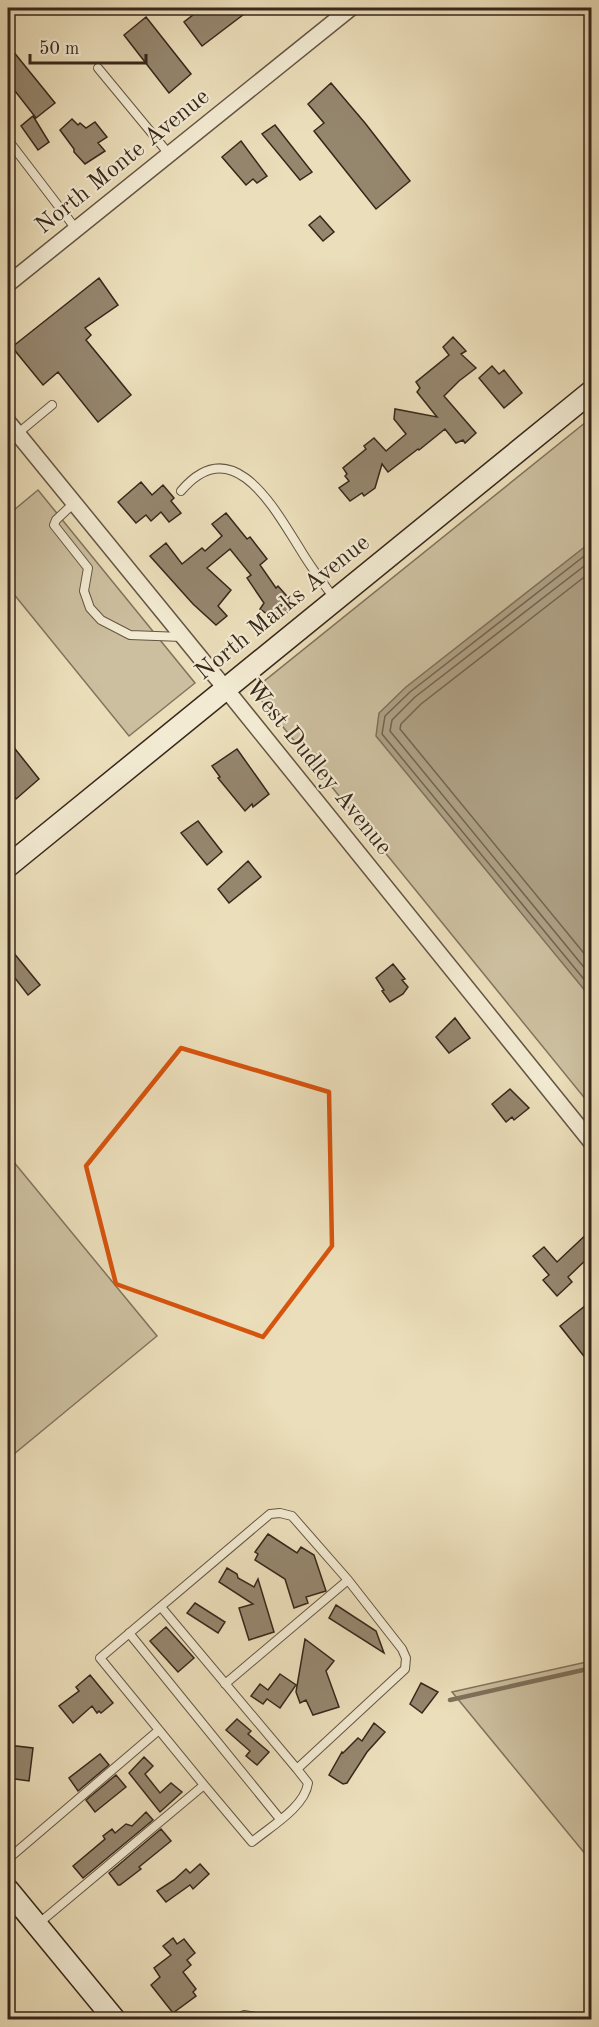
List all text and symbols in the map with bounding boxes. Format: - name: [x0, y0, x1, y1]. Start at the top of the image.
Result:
- scale bar: [30, 27, 146, 65]
- text: 50 m: [39, 40, 79, 58]
- street label: North Monte Avenue: [32, 85, 214, 239]
- street label: North Marks Avenue: [191, 531, 375, 685]
- street label: West Dudley Avenue: [240, 676, 396, 860]

